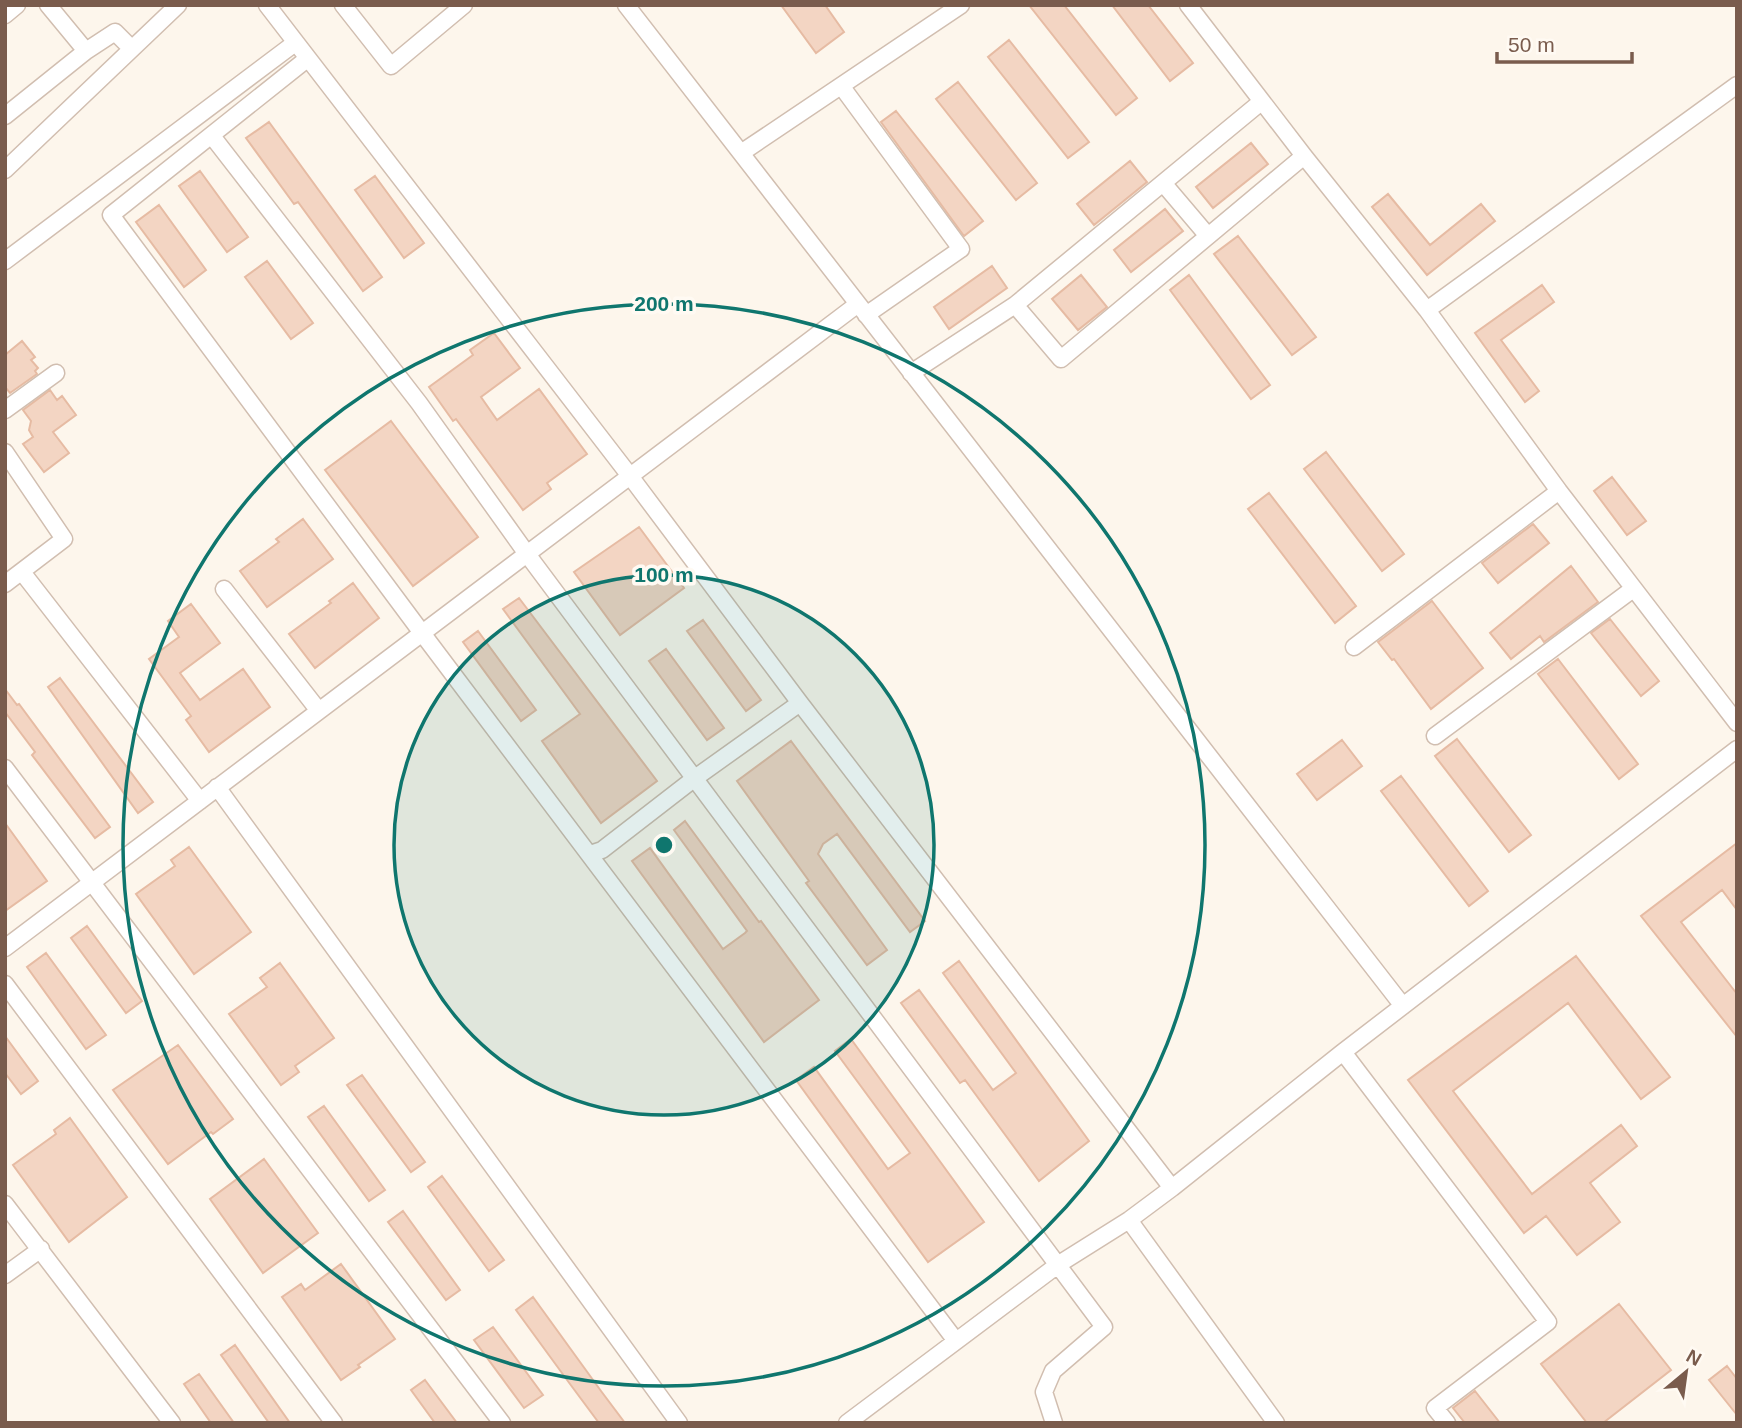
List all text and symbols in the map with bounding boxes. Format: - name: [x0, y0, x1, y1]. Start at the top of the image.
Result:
- scale bar: [1497, 21, 1632, 65]
- text: 50 m: [1508, 33, 1555, 56]
- text: 200 m: [634, 292, 694, 315]
- text: 100 m: [634, 563, 694, 586]
- centre of rings: [652, 833, 676, 857]
- north arrow: [1651, 1337, 1721, 1407]
- text: N: [1683, 1345, 1705, 1370]

